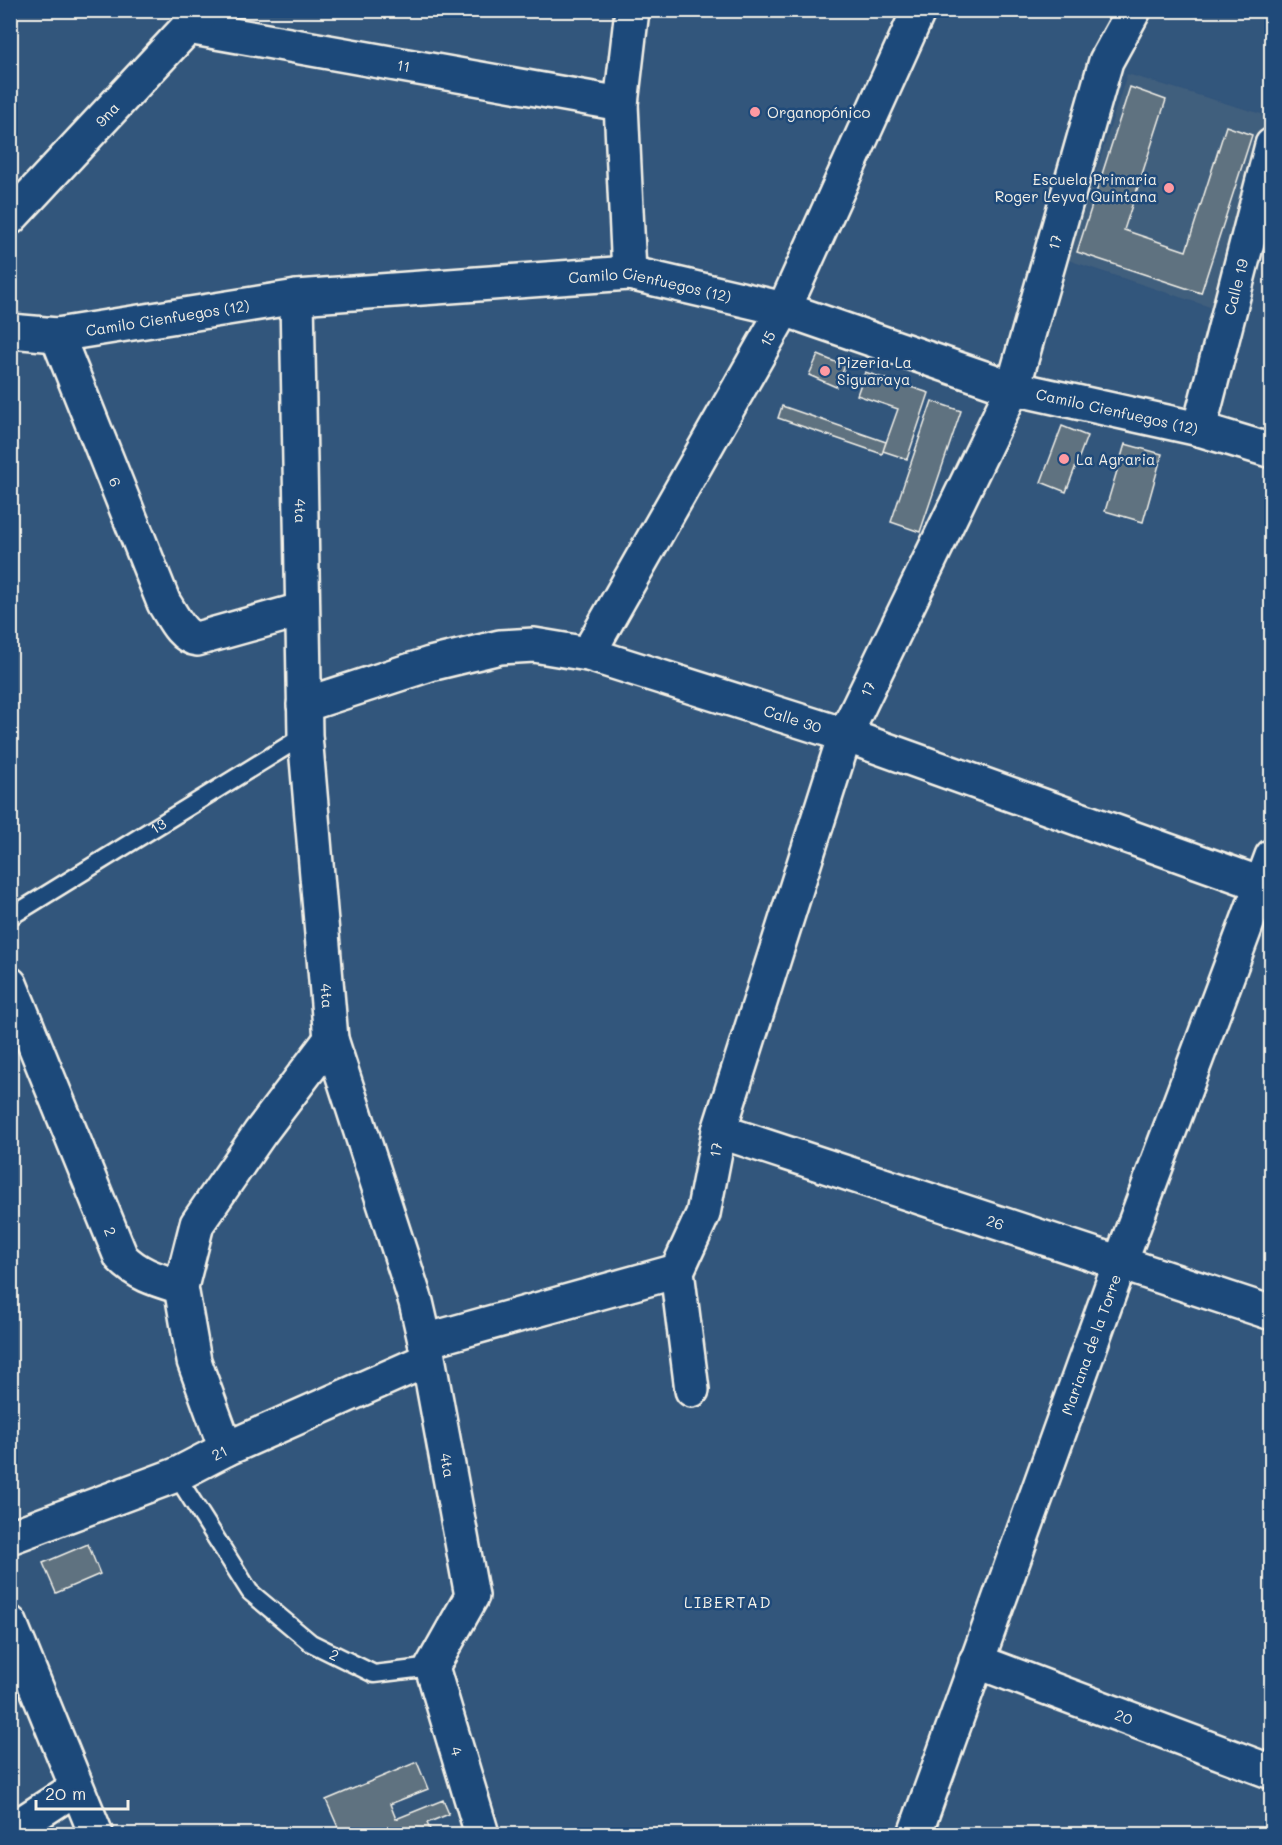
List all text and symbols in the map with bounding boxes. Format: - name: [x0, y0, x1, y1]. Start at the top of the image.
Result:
- street label: 11: [395, 54, 412, 76]
- street label: 9na: [90, 98, 123, 131]
- place label: Organopónico: [767, 102, 871, 122]
- marker: Organopónico: [748, 105, 762, 119]
- place label: Escuela Primaria Roger Leyva Quintana: [995, 169, 1157, 206]
- marker: Escuela Primaria Roger Leyva Quintana: [1162, 181, 1176, 195]
- street label: 17: [1043, 232, 1066, 252]
- street label: Calle 19: [1219, 256, 1252, 317]
- street label: Camilo Cienfuegos (12): [568, 263, 733, 306]
- street label: Camilo Cienfuegos (12): [84, 295, 251, 340]
- street label: 15: [755, 327, 780, 350]
- place label: Pizeria La Siguaraya: [837, 352, 912, 389]
- marker: Pizeria La Siguaraya: [818, 364, 832, 378]
- street label: Camilo Cienfuegos (12): [1034, 383, 1200, 439]
- place label: La Agraria: [1076, 449, 1155, 469]
- marker: La Agraria: [1057, 452, 1071, 466]
- street label: 6: [105, 474, 127, 490]
- street label: 4ta: [291, 498, 311, 524]
- street label: 17: [855, 678, 880, 700]
- street label: Calle 30: [761, 700, 824, 737]
- street label: 13: [146, 813, 170, 838]
- street label: 4ta: [316, 983, 338, 1009]
- street label: 17: [704, 1140, 727, 1159]
- street label: 26: [984, 1210, 1007, 1234]
- street label: 2: [100, 1224, 121, 1239]
- street label: Mariana de la Torre: [1056, 1271, 1125, 1418]
- street label: 21: [208, 1440, 231, 1465]
- street label: 4ta: [436, 1451, 460, 1479]
- district label: LIBERTAD: [684, 1591, 772, 1612]
- street label: 2: [326, 1644, 343, 1665]
- street label: 20: [1112, 1704, 1136, 1729]
- street label: 4: [446, 1744, 468, 1758]
- scale bar: [36, 1773, 128, 1811]
- text: 20 m: [45, 1781, 86, 1805]

